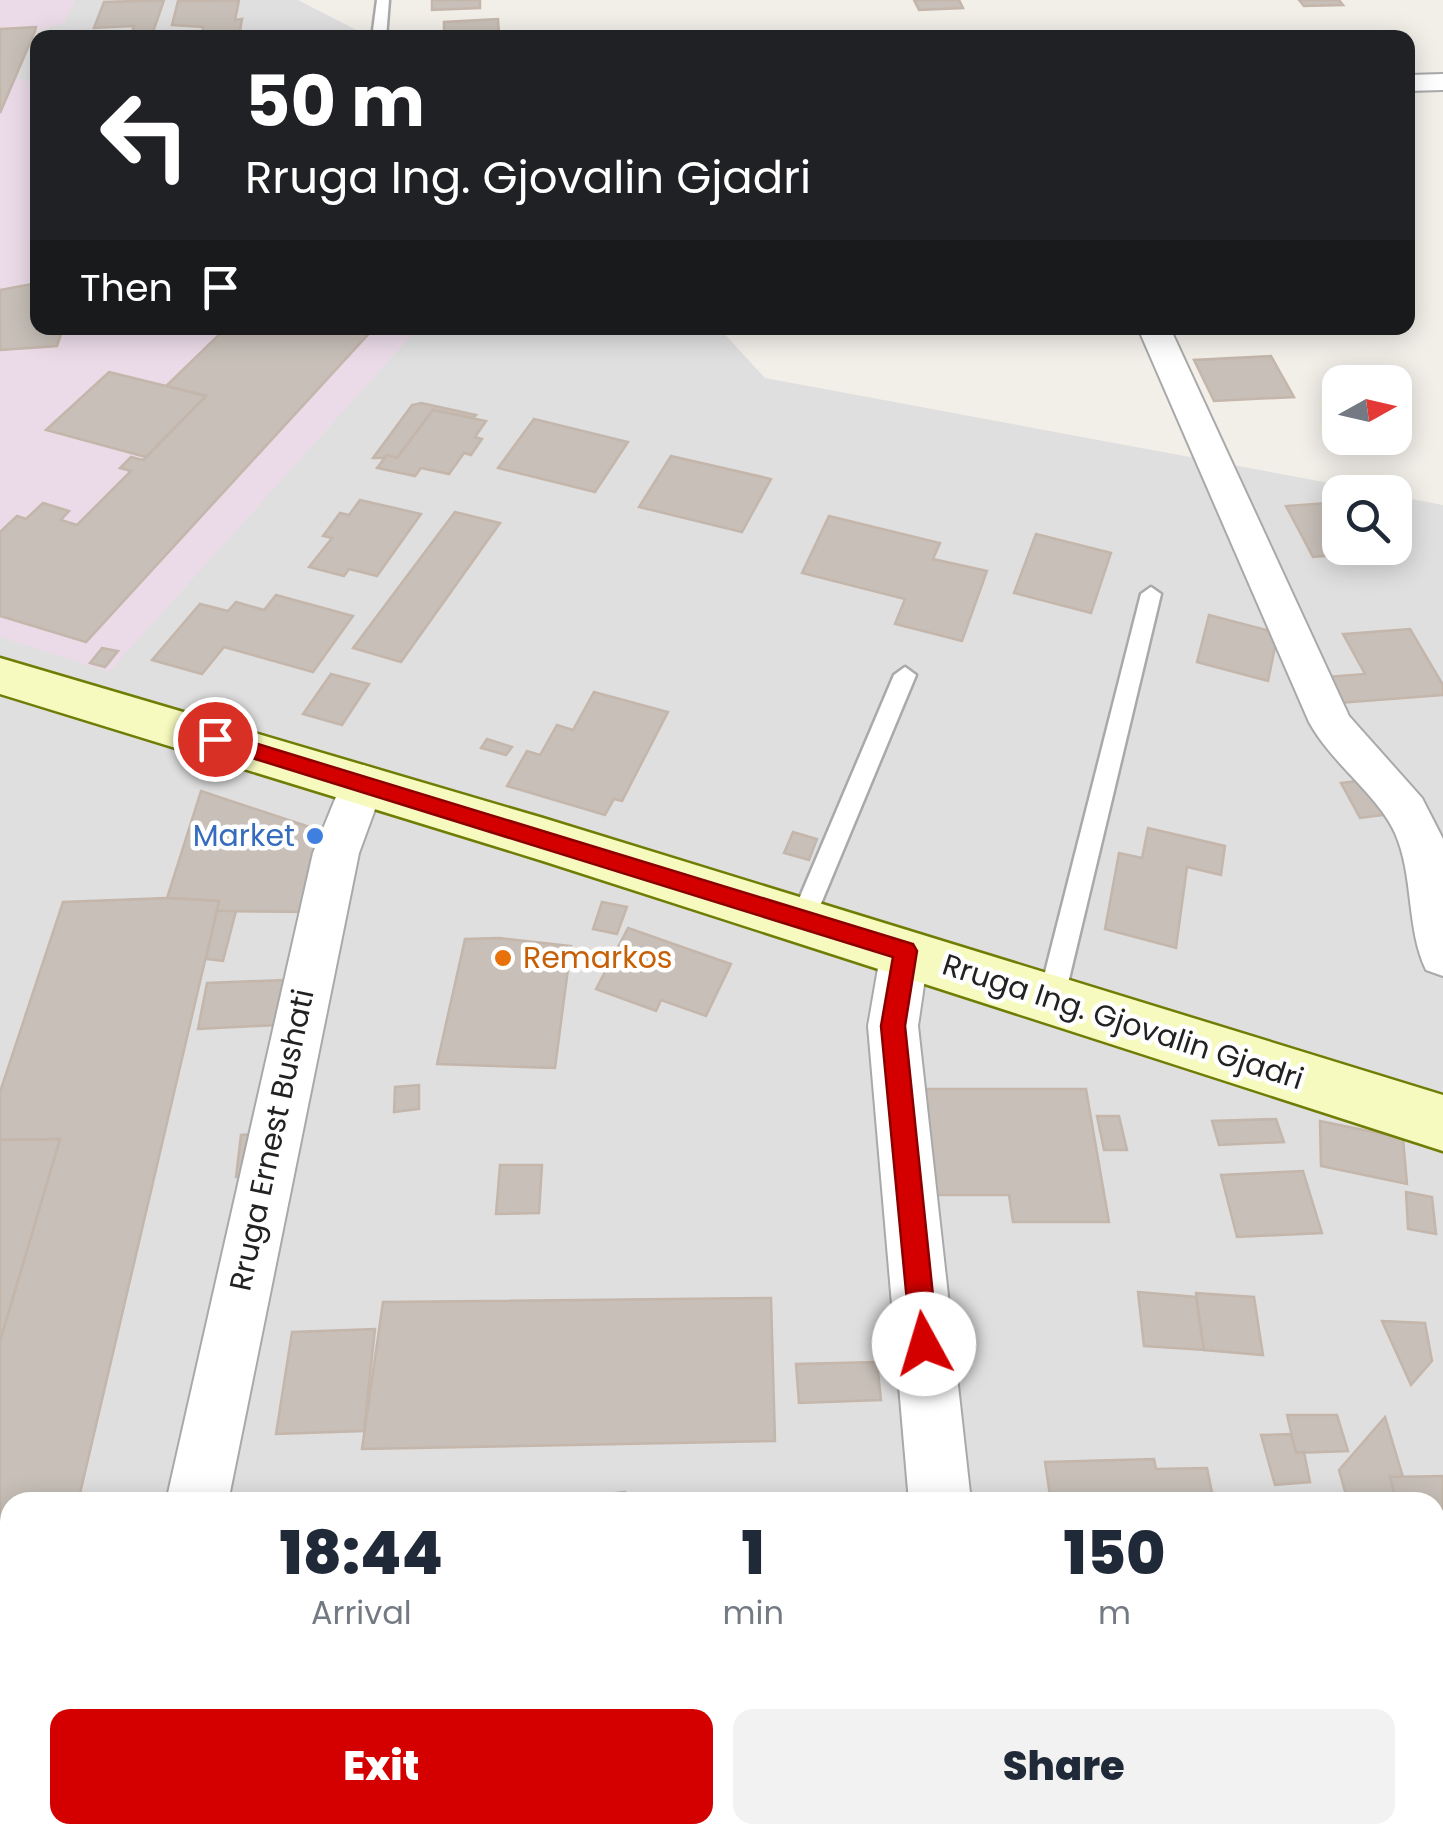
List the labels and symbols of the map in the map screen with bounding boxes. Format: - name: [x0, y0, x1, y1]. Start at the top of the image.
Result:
- north arrow: [1322, 365, 1412, 455]
- pin: [173, 697, 258, 782]
- place label: Market: [193, 814, 295, 857]
- marker: Market: [304, 825, 326, 847]
- place label: Remarkos: [523, 936, 673, 979]
- street label: Rruga Ing. Gjovalin Gjadri: [937, 943, 1309, 1100]
- marker: Remarkos: [492, 947, 514, 969]
- street label: Rruga Ernest Bushati: [219, 985, 324, 1295]
- position arrow: [872, 1292, 976, 1396]

